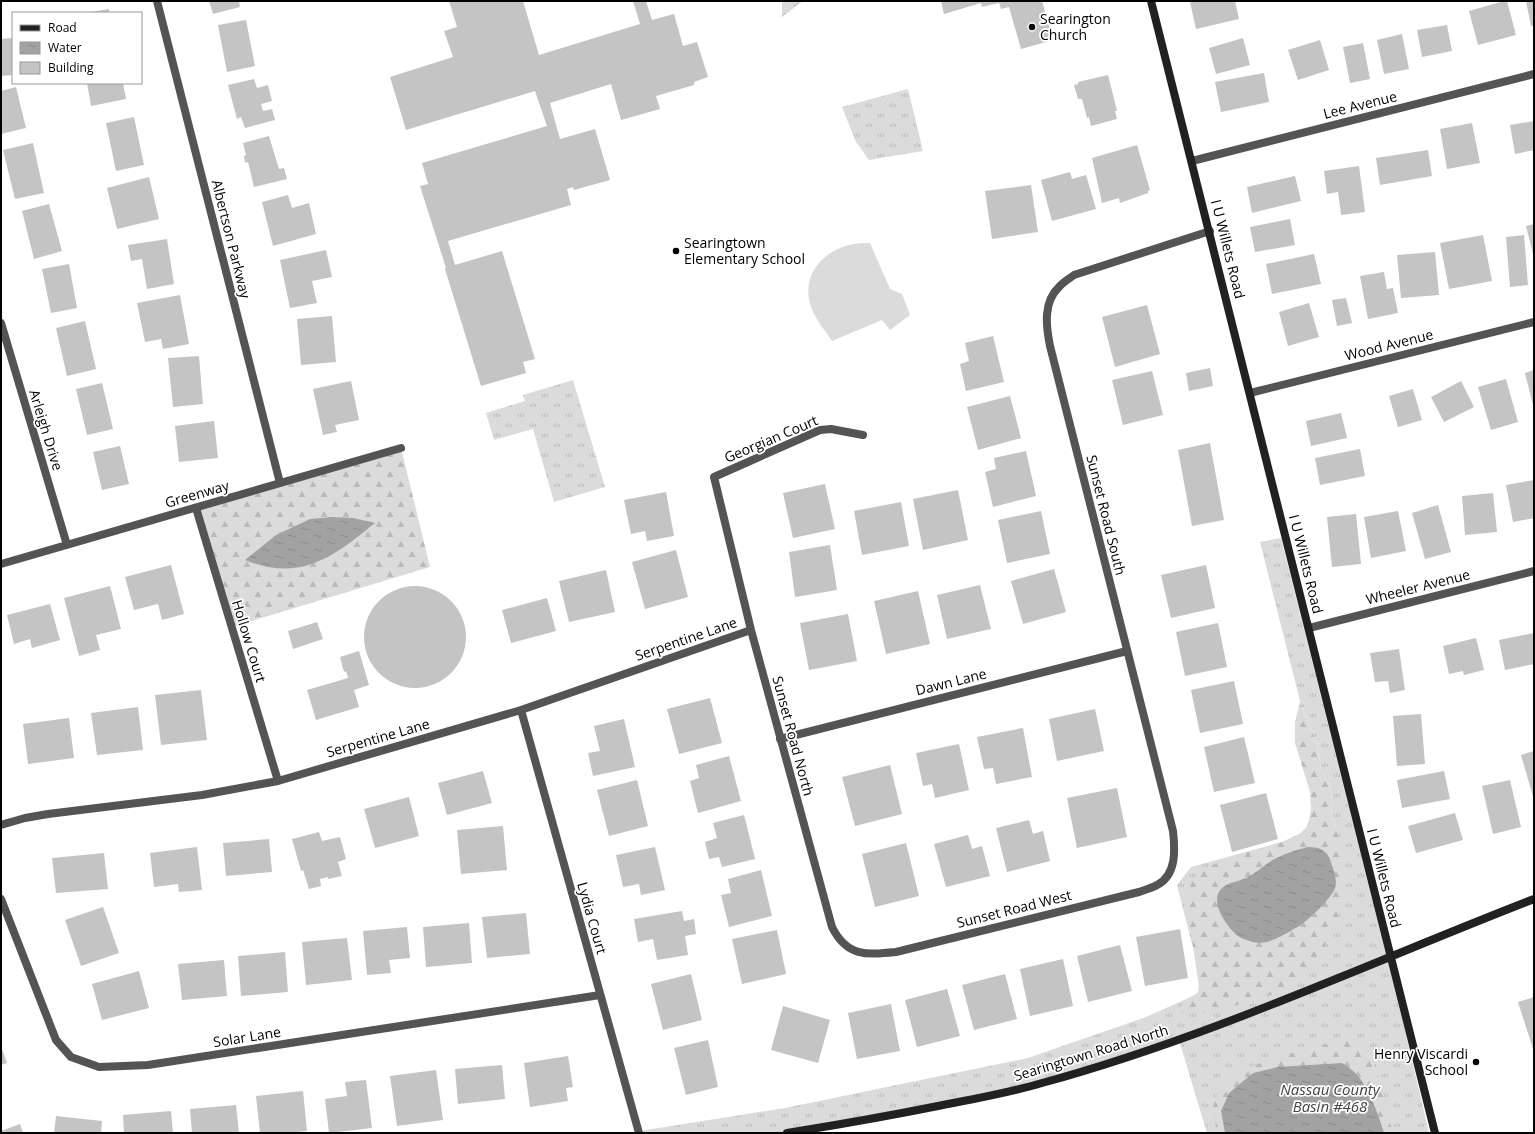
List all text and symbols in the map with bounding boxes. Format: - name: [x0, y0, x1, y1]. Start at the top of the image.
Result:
- place label: Searington Church: [1040, 9, 1111, 44]
- legend: [12, 12, 142, 84]
- text: Road: [48, 19, 77, 36]
- marker: Searington Church: [1027, 22, 1037, 32]
- text: Water: [48, 39, 82, 56]
- text: Building: [48, 59, 94, 76]
- street label: Lee Avenue: [1321, 86, 1399, 123]
- street label: Albertson Parkway: [208, 178, 256, 301]
- street label: I U Willets Road: [1207, 197, 1250, 300]
- place label: Searingtown Elementary School: [684, 233, 805, 268]
- marker: Searingtown Elementary School: [671, 246, 681, 256]
- street label: Wood Avenue: [1343, 324, 1435, 365]
- street label: Arleigh Drive: [25, 387, 68, 473]
- street label: Georgian Court: [721, 410, 820, 467]
- street label: Sunset Road South: [1082, 453, 1131, 577]
- street label: Greenway: [163, 475, 232, 512]
- street label: I U Willets Road: [1285, 512, 1328, 615]
- street label: Wheeler Avenue: [1364, 564, 1472, 609]
- street label: Hollow Court: [228, 597, 271, 684]
- street label: Serpentine Lane: [632, 612, 739, 665]
- street label: Dawn Lane: [913, 663, 989, 700]
- street label: Sunset Road North: [768, 674, 819, 798]
- street label: Serpentine Lane: [324, 714, 432, 761]
- street label: I U Willets Road: [1363, 826, 1406, 929]
- street label: Lydia Court: [573, 879, 612, 956]
- street label: Sunset Road West: [955, 885, 1073, 932]
- street label: Searingtown Road North: [1011, 1020, 1170, 1085]
- street label: Solar Lane: [212, 1022, 282, 1051]
- place label: Henry Viscardi School: [1374, 1044, 1468, 1079]
- marker: Henry Viscardi School: [1471, 1057, 1481, 1067]
- water label: Nassau County Basin #468: [1280, 1079, 1381, 1116]

